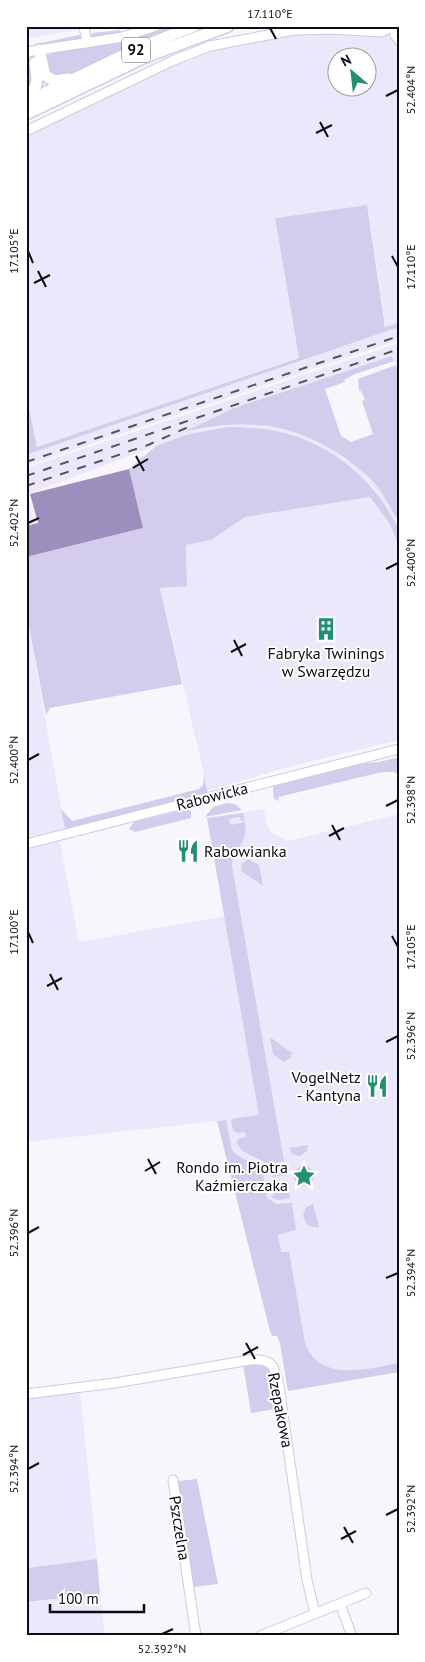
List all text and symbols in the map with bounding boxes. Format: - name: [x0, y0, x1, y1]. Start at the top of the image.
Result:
- text: 17.110°E: [247, 6, 293, 21]
- road number: 92: [122, 38, 150, 62]
- north arrow: [328, 48, 378, 98]
- text: N: [338, 50, 354, 71]
- text: 52.404°N: [403, 66, 418, 114]
- text: 17.105°E: [6, 228, 21, 274]
- text: 17.110°E: [403, 244, 418, 290]
- text: 52.402°N: [6, 499, 21, 547]
- text: 52.400°N: [403, 539, 418, 587]
- building icon: Fabryka Twinings w Swarzędzu: [313, 616, 339, 642]
- place label: Fabryka Twinings w Swarzędzu: [267, 643, 385, 681]
- text: 52.400°N: [6, 736, 21, 784]
- text: 52.398°N: [403, 776, 418, 824]
- street label: Rabowicka: [174, 777, 250, 815]
- restaurant icon: Rabowianka: [175, 838, 201, 864]
- place label: Rabowianka: [204, 841, 287, 861]
- text: 17.100°E: [6, 909, 21, 955]
- text: 17.105°E: [403, 924, 418, 970]
- text: 52.396°N: [403, 1012, 418, 1060]
- place label: VogelNetz - Kantyna: [290, 1067, 361, 1105]
- restaurant icon: VogelNetz - Kantyna: [364, 1073, 390, 1099]
- place label: Rondo im. Piotra Kaźmierczaka: [176, 1157, 288, 1195]
- place icon: Rondo im. Piotra Kaźmierczaka: [291, 1163, 317, 1189]
- text: 52.396°N: [6, 1209, 21, 1257]
- text: 52.394°N: [403, 1249, 418, 1297]
- street label: Rzepakowa: [264, 1371, 298, 1449]
- text: 52.394°N: [6, 1445, 21, 1493]
- text: 52.392°N: [403, 1485, 418, 1533]
- street label: Pszczelna: [165, 1494, 195, 1562]
- scale bar: [50, 1582, 144, 1614]
- text: 100 m: [58, 1589, 99, 1608]
- text: 52.392°N: [138, 1641, 186, 1656]

